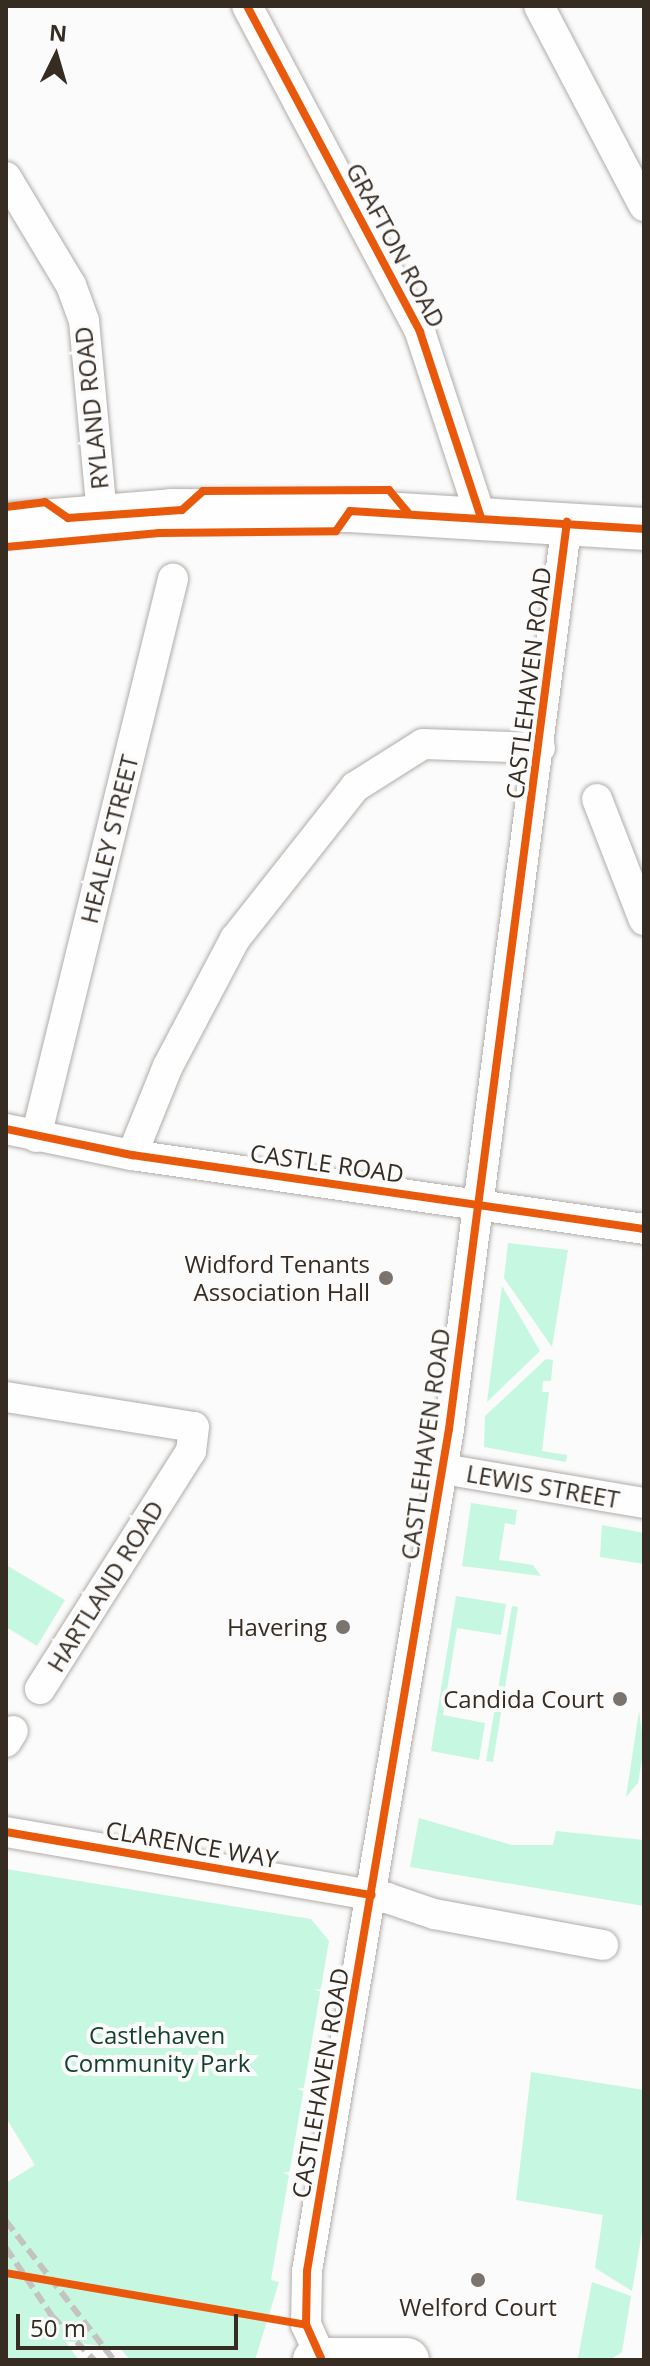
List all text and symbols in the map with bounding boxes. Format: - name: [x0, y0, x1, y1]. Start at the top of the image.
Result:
- north arrow: [16, 16, 96, 96]
- text: N: [48, 16, 68, 48]
- street label: GRAFTON ROAD: [341, 158, 451, 332]
- street label: RYLAND ROAD: [68, 325, 114, 491]
- street label: CASTLEHAVEN ROAD: [499, 565, 557, 801]
- street label: HEALEY STREET: [74, 752, 144, 926]
- street label: CASTLE ROAD: [248, 1138, 406, 1188]
- place label: Widford Tenants Association Hall: [184, 1250, 370, 1306]
- marker: Widford Tenants Association Hall: [377, 1269, 395, 1287]
- street label: CASTLEHAVEN ROAD: [394, 1326, 456, 1562]
- street label: LEWIS STREET: [464, 1458, 622, 1514]
- street label: HARTLAND ROAD: [41, 1495, 169, 1677]
- place label: Havering: [227, 1613, 327, 1641]
- marker: Havering: [334, 1618, 352, 1636]
- place label: Candida Court: [443, 1685, 604, 1713]
- marker: Candida Court: [611, 1690, 629, 1708]
- street label: CLARENCE WAY: [104, 1815, 280, 1873]
- street label: CASTLEHAVEN ROAD: [286, 1966, 354, 2200]
- park label: Castlehaven Community Park: [64, 2021, 250, 2077]
- marker: Welford Court: [469, 2271, 487, 2289]
- place label: Welford Court: [399, 2293, 557, 2321]
- scale bar: [20, 2298, 242, 2348]
- text: 50 m: [30, 2311, 86, 2344]

